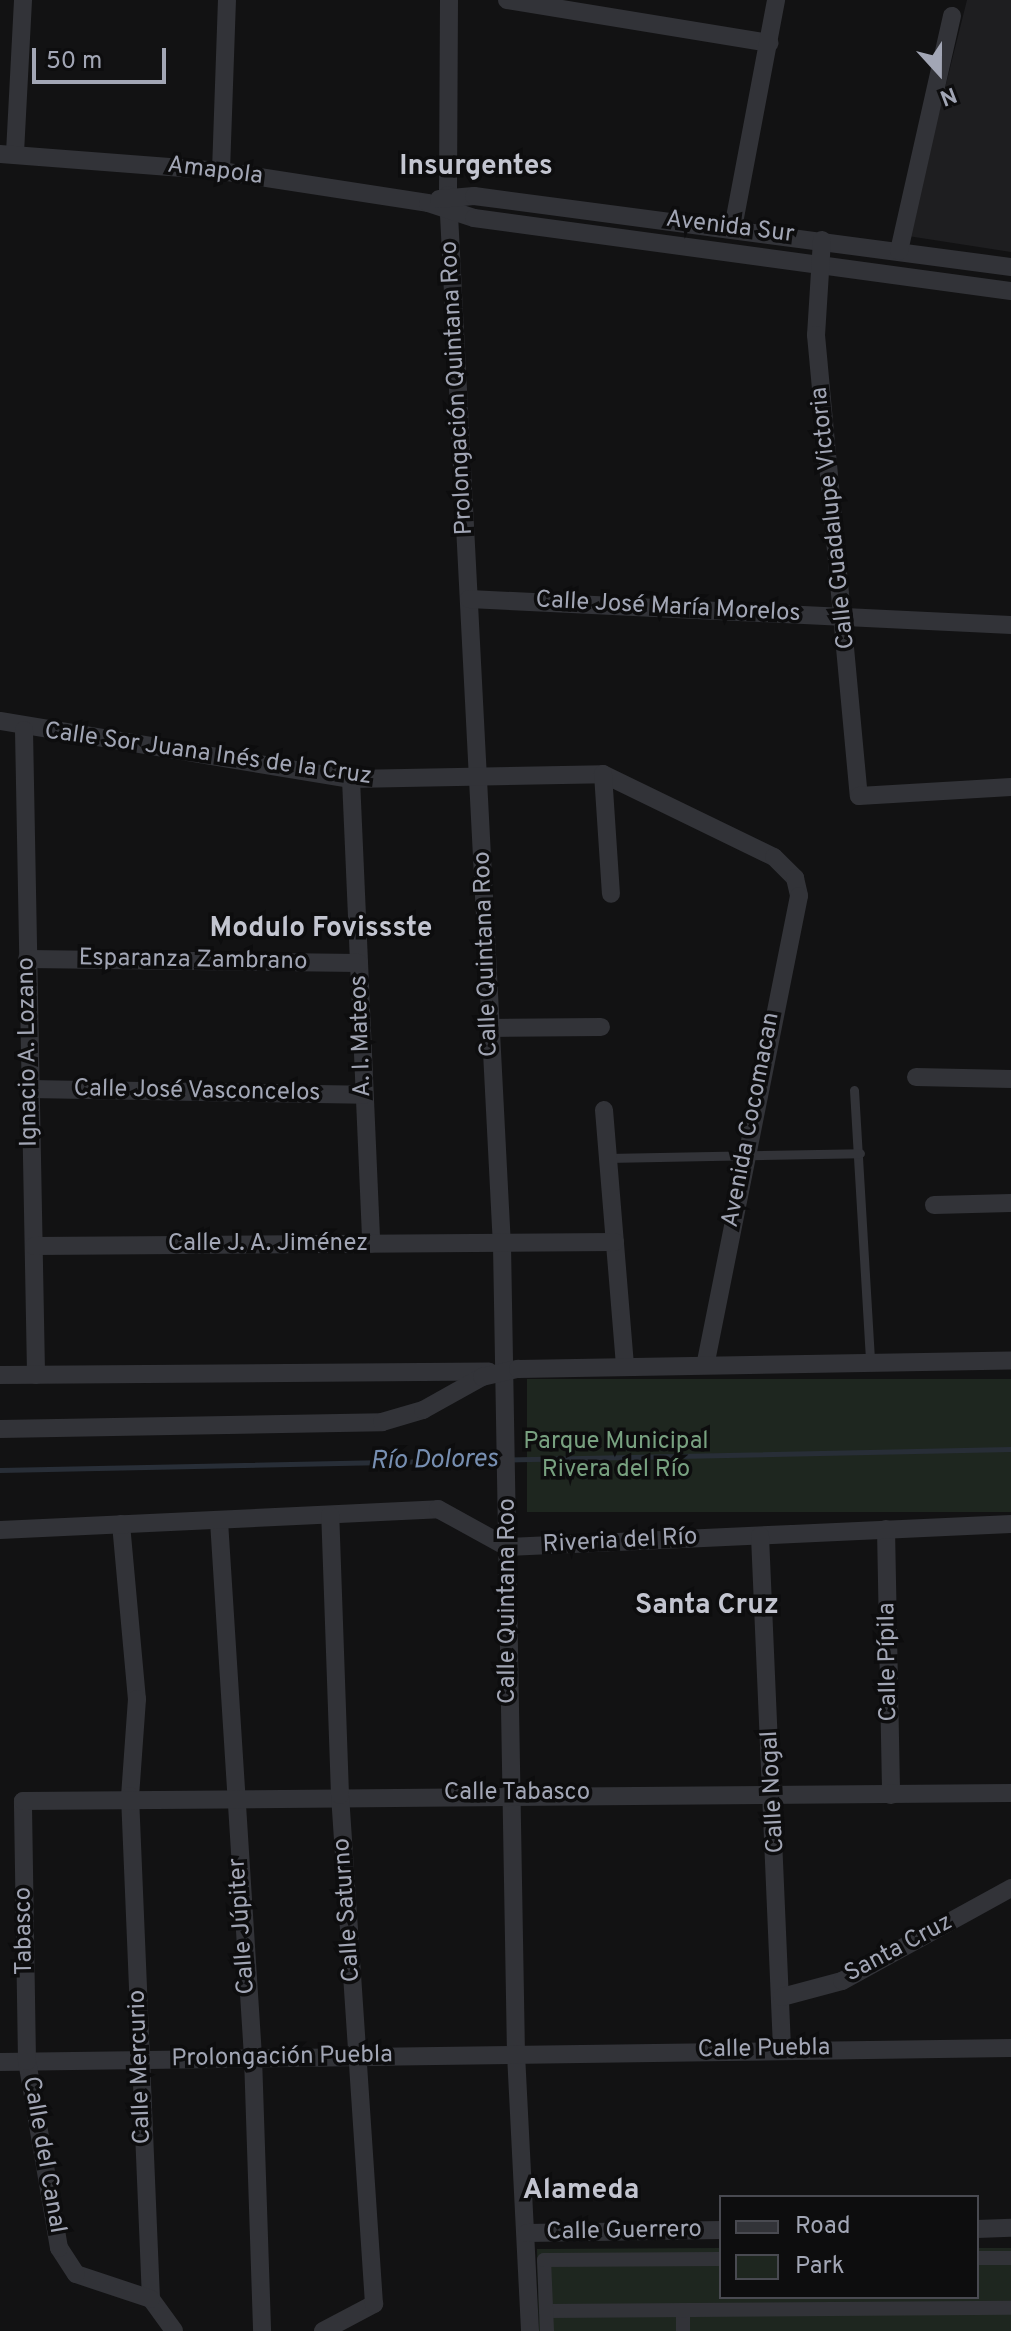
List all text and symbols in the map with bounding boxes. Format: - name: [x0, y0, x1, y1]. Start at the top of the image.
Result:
- scale bar: [36, 32, 170, 82]
- north arrow: [899, 32, 979, 112]
- text: 50 m: [46, 47, 102, 77]
- text: N: [936, 79, 960, 110]
- district label: Insurgentes: [399, 150, 553, 184]
- street label: Amapola: [166, 152, 264, 192]
- street label: Avenida Sur: [664, 206, 796, 250]
- street label: Prolongación Quintana Roo: [436, 240, 480, 536]
- street label: Calle Guadalupe Victoria: [806, 385, 862, 651]
- street label: Calle José María Morelos: [535, 587, 801, 629]
- street label: Calle Sor Juana Inés de la Cruz: [42, 718, 374, 792]
- street label: Calle Quintana Roo: [469, 851, 505, 1057]
- district label: Modulo Fovissste: [210, 912, 432, 946]
- street label: Esparanza Zambrano: [78, 945, 308, 977]
- street label: Ignacio A. Lozano: [13, 957, 45, 1147]
- street label: A. I. Mateos: [345, 974, 379, 1098]
- street label: Avenida Cocomacan: [717, 1010, 787, 1230]
- street label: Calle José Vasconcelos: [73, 1075, 321, 1109]
- street label: Calle J. A. Jiménez: [167, 1231, 369, 1259]
- park label: Parque Municipal Rivera del Río: [523, 1429, 709, 1485]
- water label: Río Dolores: [370, 1444, 498, 1478]
- street label: Calle Quintana Roo: [495, 1498, 523, 1704]
- street label: Riveria del Río: [542, 1524, 698, 1560]
- district label: Santa Cruz: [635, 1589, 779, 1623]
- street label: Calle Pípila: [874, 1602, 904, 1722]
- street label: Calle Nogal: [756, 1730, 792, 1854]
- street label: Calle Tabasco: [443, 1780, 591, 1808]
- street label: Calle Saturno: [329, 1837, 367, 1983]
- street label: Calle Júpiter: [224, 1857, 262, 1995]
- street label: Tabasco: [10, 1887, 40, 1975]
- street label: Santa Cruz: [840, 1909, 958, 1989]
- street label: Calle Mercurio: [124, 1989, 158, 2145]
- street label: Calle Puebla: [697, 2034, 831, 2066]
- street label: Prolongación Puebla: [171, 2042, 393, 2074]
- street label: Calle del Canal: [15, 2074, 71, 2236]
- district label: Alameda: [523, 2174, 639, 2208]
- legend: [719, 2195, 979, 2299]
- text: Road: [795, 2212, 851, 2242]
- street label: Calle Guerrero: [546, 2216, 702, 2248]
- text: Park: [795, 2252, 845, 2282]

